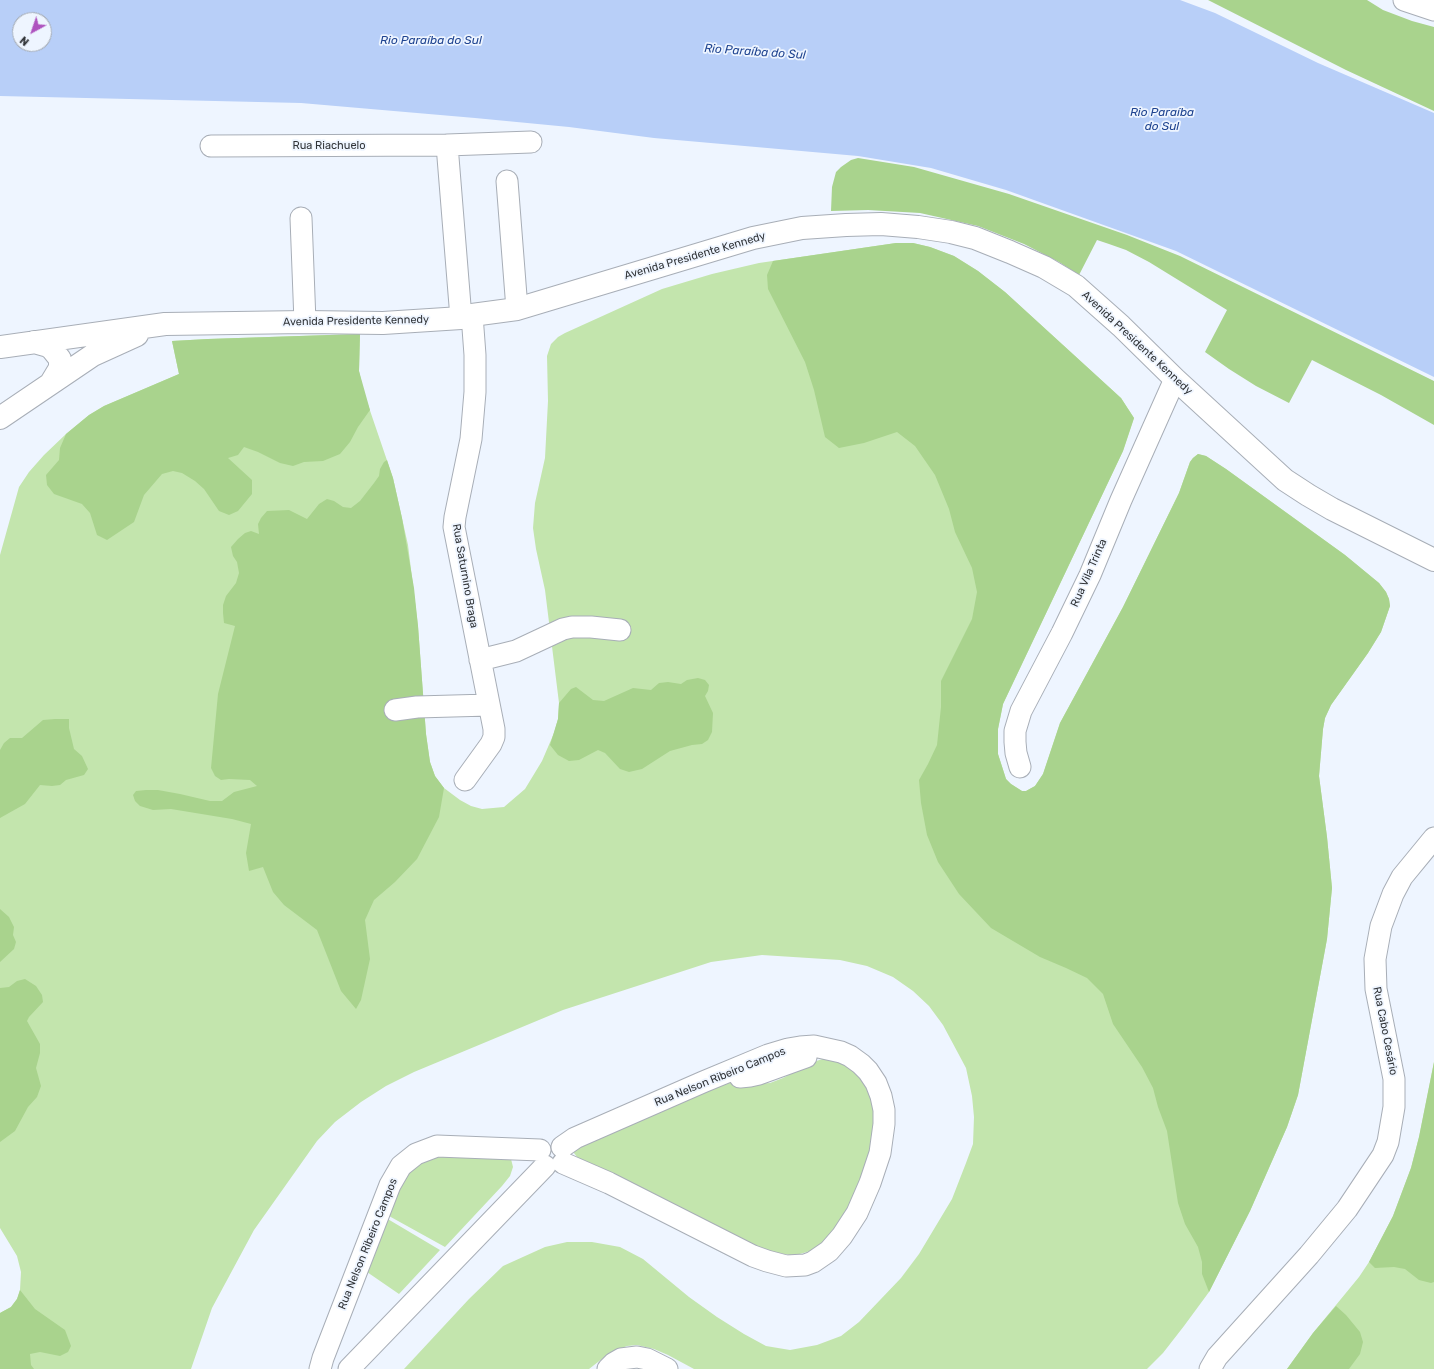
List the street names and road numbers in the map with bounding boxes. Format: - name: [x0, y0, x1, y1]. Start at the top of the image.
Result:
- street label: Rua Riachuelo: [292, 139, 366, 153]
- street label: Avenida Presidente Kennedy: [623, 229, 767, 283]
- street label: Avenida Presidente Kennedy: [1079, 288, 1195, 398]
- street label: Avenida Presidente Kennedy: [283, 313, 429, 329]
- street label: Rua Saturnino Braga: [449, 523, 481, 629]
- street label: Rua Vila Trinta: [1068, 537, 1110, 609]
- street label: Rua Cabo Cesário: [1370, 986, 1400, 1076]
- street label: Rua Nelson Ribeiro Campos: [652, 1045, 788, 1109]
- street label: Rua Nelson Ribeiro Campos: [336, 1176, 400, 1312]

